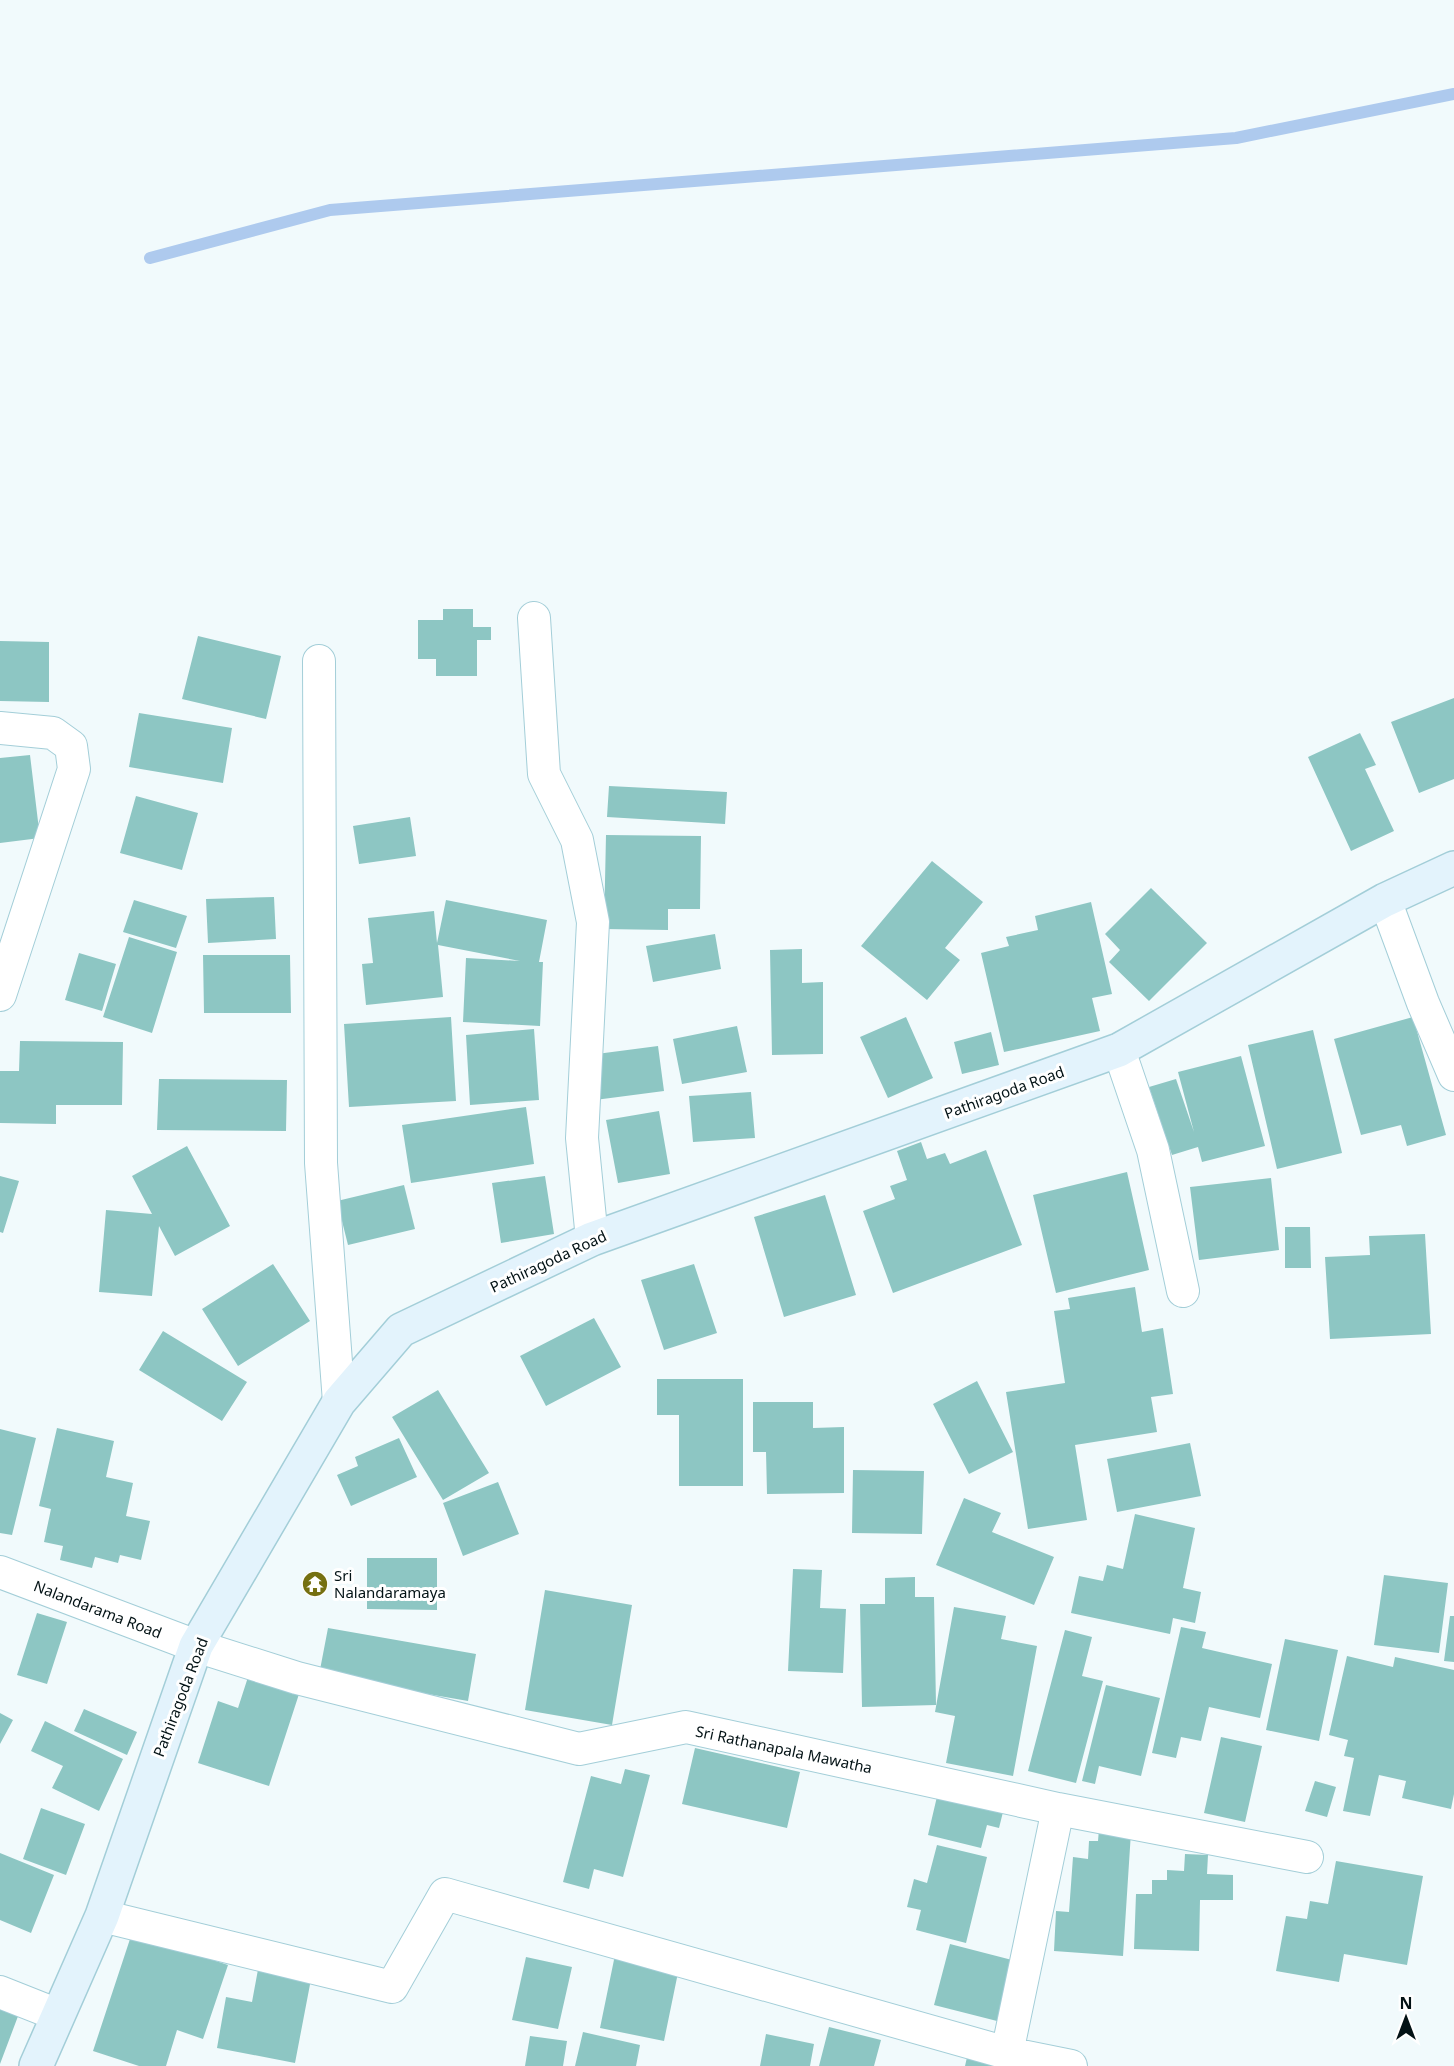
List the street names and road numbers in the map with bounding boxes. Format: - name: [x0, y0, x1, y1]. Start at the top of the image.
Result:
- street label: Pathiragoda Road: [941, 1061, 1067, 1123]
- street label: Pathiragoda Road: [487, 1225, 609, 1297]
- street label: Nalandarama Road: [31, 1575, 165, 1643]
- street label: Pathiragoda Road: [148, 1634, 212, 1760]
- street label: Sri Rathanapala Mawatha: [694, 1721, 874, 1777]

